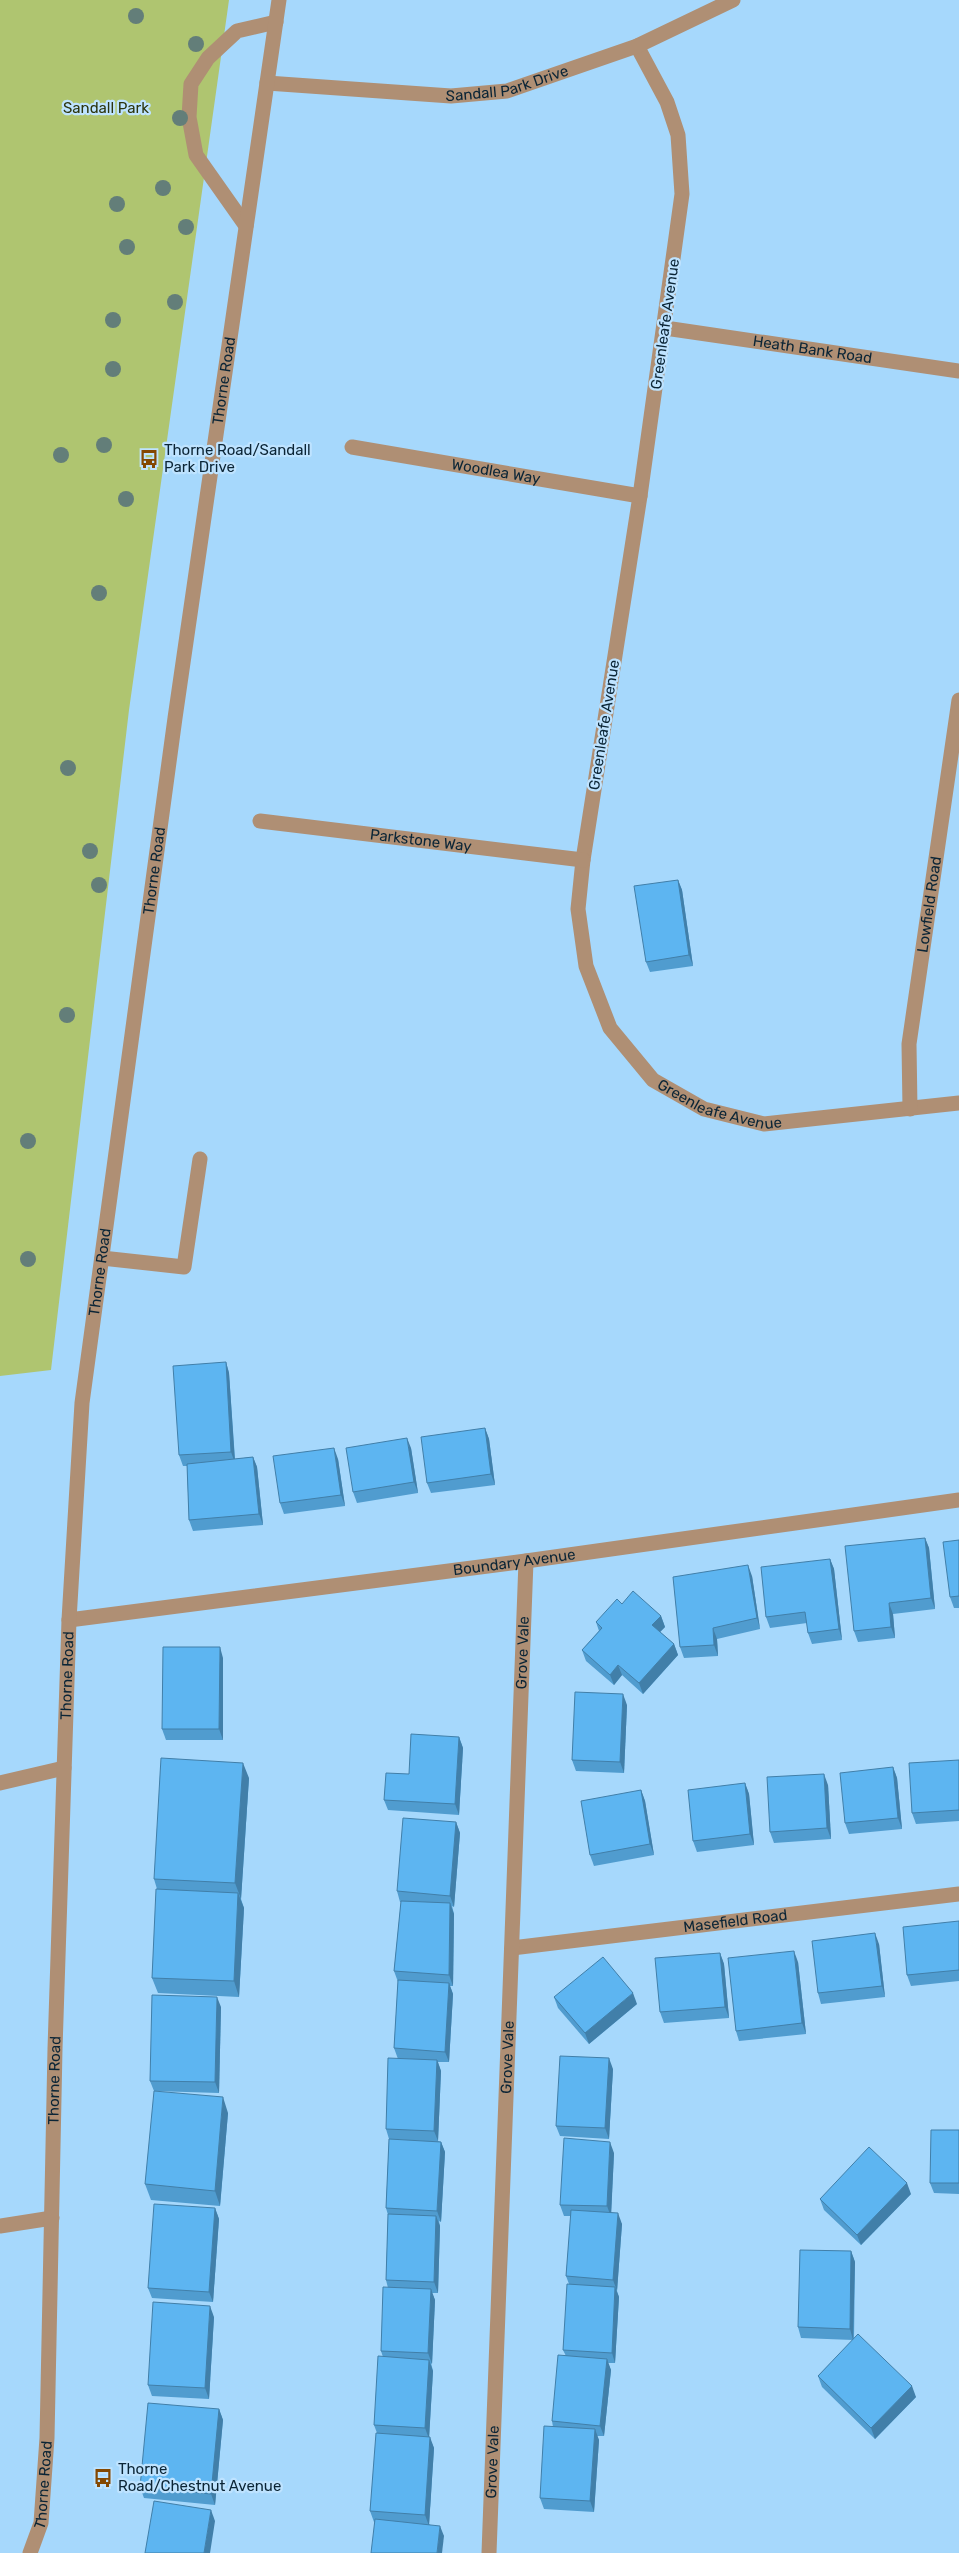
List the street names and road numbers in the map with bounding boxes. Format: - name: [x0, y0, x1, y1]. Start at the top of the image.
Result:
- street label: Sandall Park Drive: [445, 61, 571, 105]
- street label: Greenleafe Avenue: [647, 258, 683, 390]
- street label: Heath Bank Road: [752, 332, 873, 367]
- street label: Thorne Road: [209, 336, 239, 426]
- street label: Woodlea Way: [450, 455, 542, 488]
- street label: Greenleafe Avenue: [585, 659, 623, 791]
- street label: Parkstone Way: [369, 825, 473, 855]
- street label: Thorne Road: [139, 826, 169, 916]
- street label: Lowfield Road: [913, 855, 945, 954]
- street label: Greenleafe Avenue: [654, 1075, 783, 1133]
- street label: Thorne Road: [85, 1227, 115, 1317]
- street label: Boundary Avenue: [452, 1545, 577, 1579]
- street label: Grove Vale: [512, 1616, 533, 1690]
- street label: Thorne Road: [57, 1631, 78, 1720]
- street label: Masefield Road: [682, 1906, 788, 1936]
- street label: Grove Vale: [497, 2020, 518, 2094]
- street label: Thorne Road: [44, 2036, 64, 2125]
- street label: Grove Vale: [482, 2425, 503, 2499]
- street label: Thorne Road: [30, 2440, 56, 2532]

